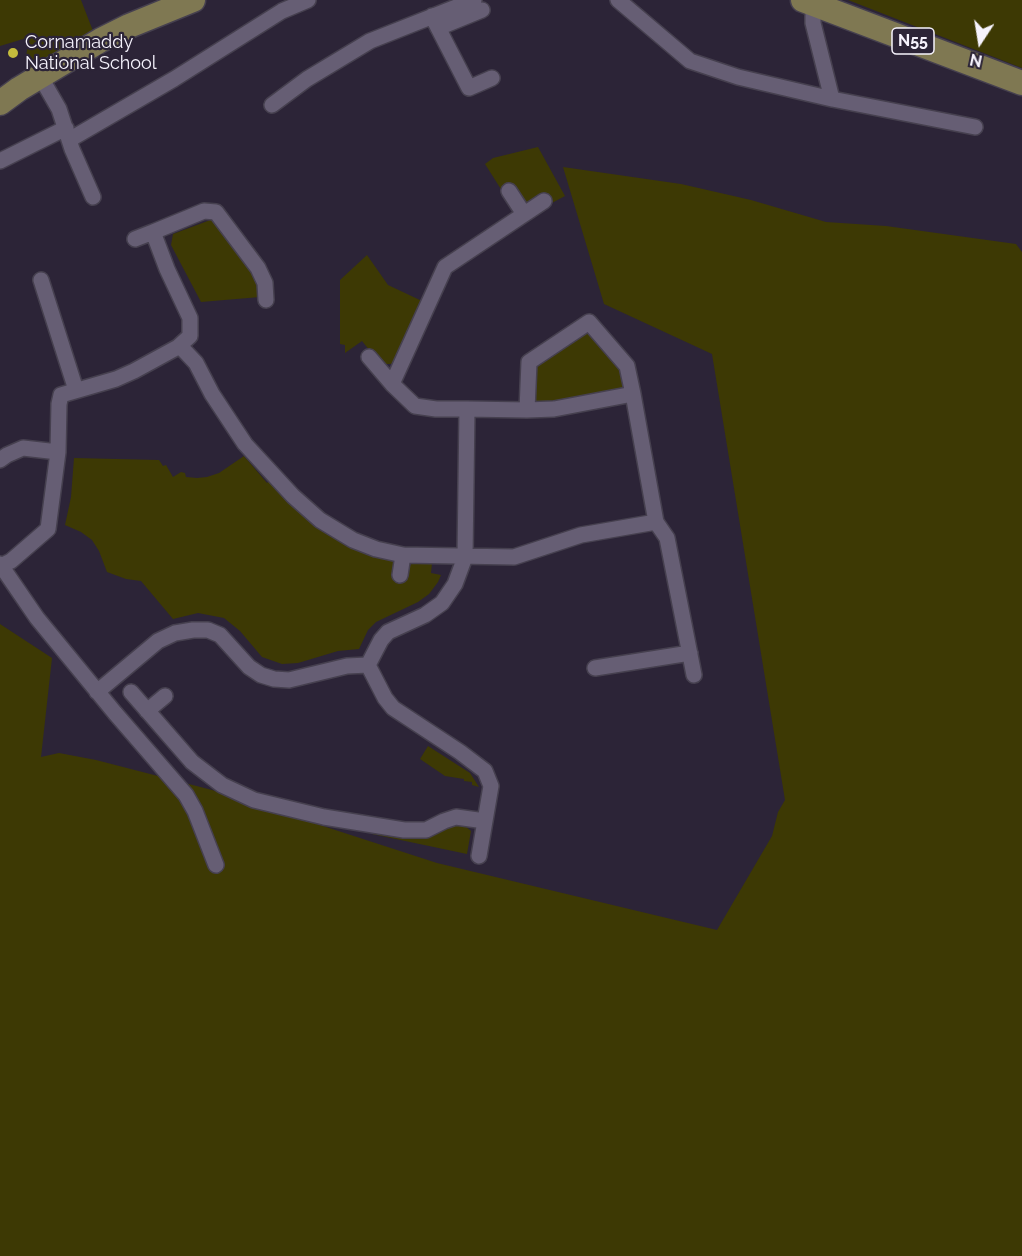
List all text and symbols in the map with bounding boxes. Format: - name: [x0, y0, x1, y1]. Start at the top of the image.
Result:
- north arrow: [950, 12, 1010, 72]
- road number: N55: [892, 28, 934, 54]
- place label: Cornamaddy National School: [25, 32, 157, 74]
- marker: Cornamaddy National School: [6, 46, 20, 60]
- text: N: [968, 50, 984, 71]

